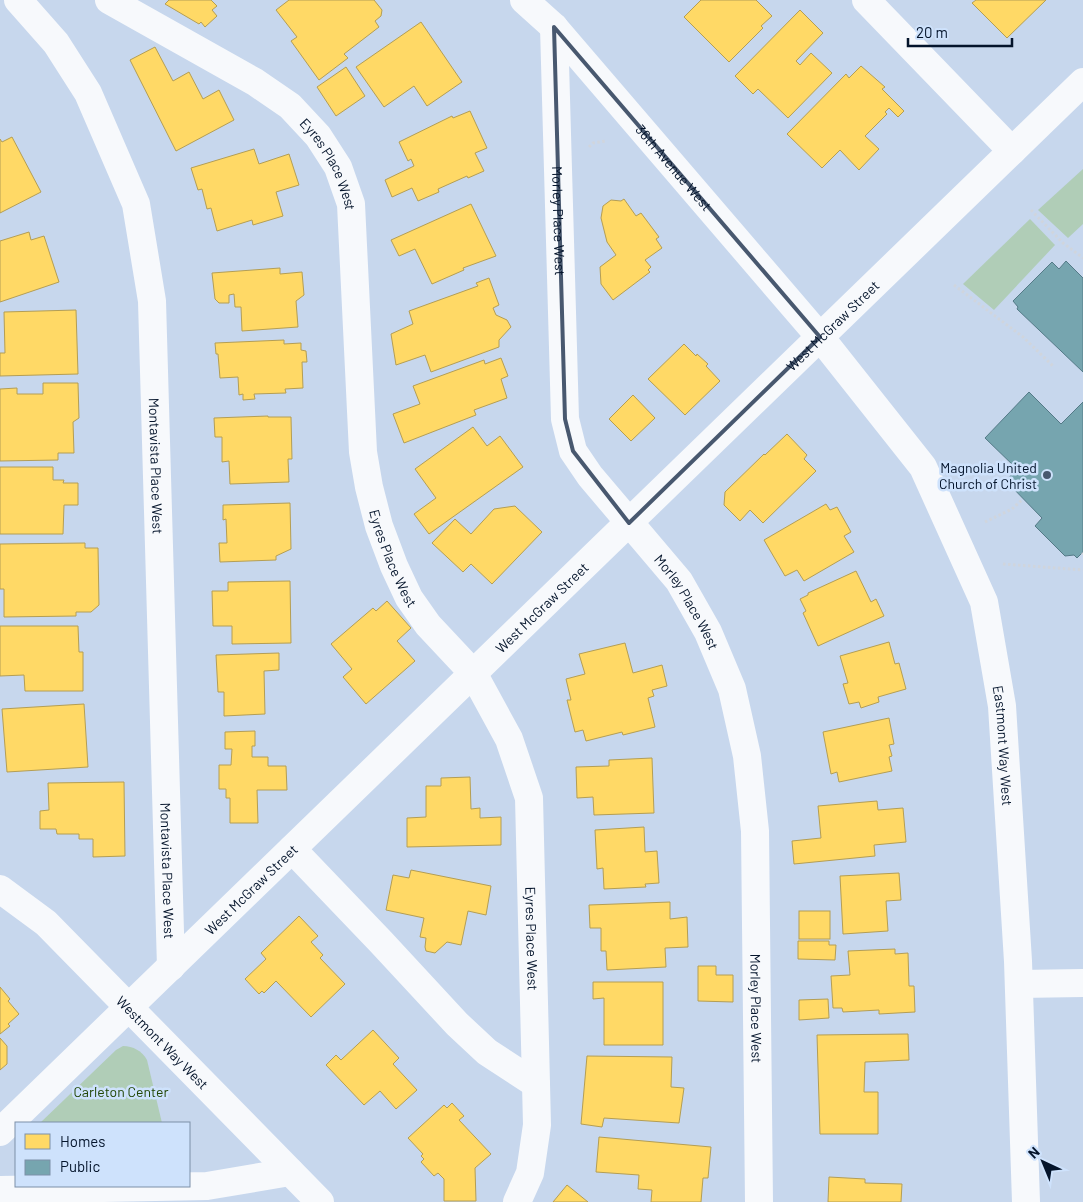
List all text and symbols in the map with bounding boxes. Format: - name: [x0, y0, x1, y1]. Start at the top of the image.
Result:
- scale bar: [908, 15, 1012, 47]
- text: 20 m: [916, 23, 948, 41]
- street label: Eyres Place West: [297, 114, 360, 210]
- street label: 36th Avenue West: [633, 121, 716, 214]
- street label: Morley Place West: [549, 166, 569, 276]
- street label: West McGraw Street: [782, 276, 882, 374]
- street label: Montavista Place West: [146, 397, 167, 534]
- place label: Magnolia United Church of Christ: [939, 459, 1037, 492]
- marker: Magnolia United Church of Christ: [1041, 469, 1053, 481]
- street label: Eyres Place West: [367, 507, 421, 610]
- street label: Morley Place West: [651, 550, 723, 652]
- street label: West McGraw Street: [491, 558, 591, 656]
- street label: Eastmont Way West: [990, 684, 1017, 806]
- street label: Montavista Place West: [158, 802, 179, 939]
- street label: West McGraw Street: [201, 840, 301, 938]
- street label: Eyres Place West: [523, 886, 542, 991]
- street label: Morley Place West: [748, 953, 766, 1063]
- street label: Westmont Way West: [113, 992, 212, 1092]
- park label: Carleton Center: [73, 1083, 169, 1100]
- legend: [15, 1122, 190, 1187]
- text: Homes: [60, 1132, 105, 1150]
- north arrow: [1018, 1137, 1068, 1187]
- text: N: [1024, 1143, 1043, 1162]
- text: Public: [60, 1157, 100, 1175]

